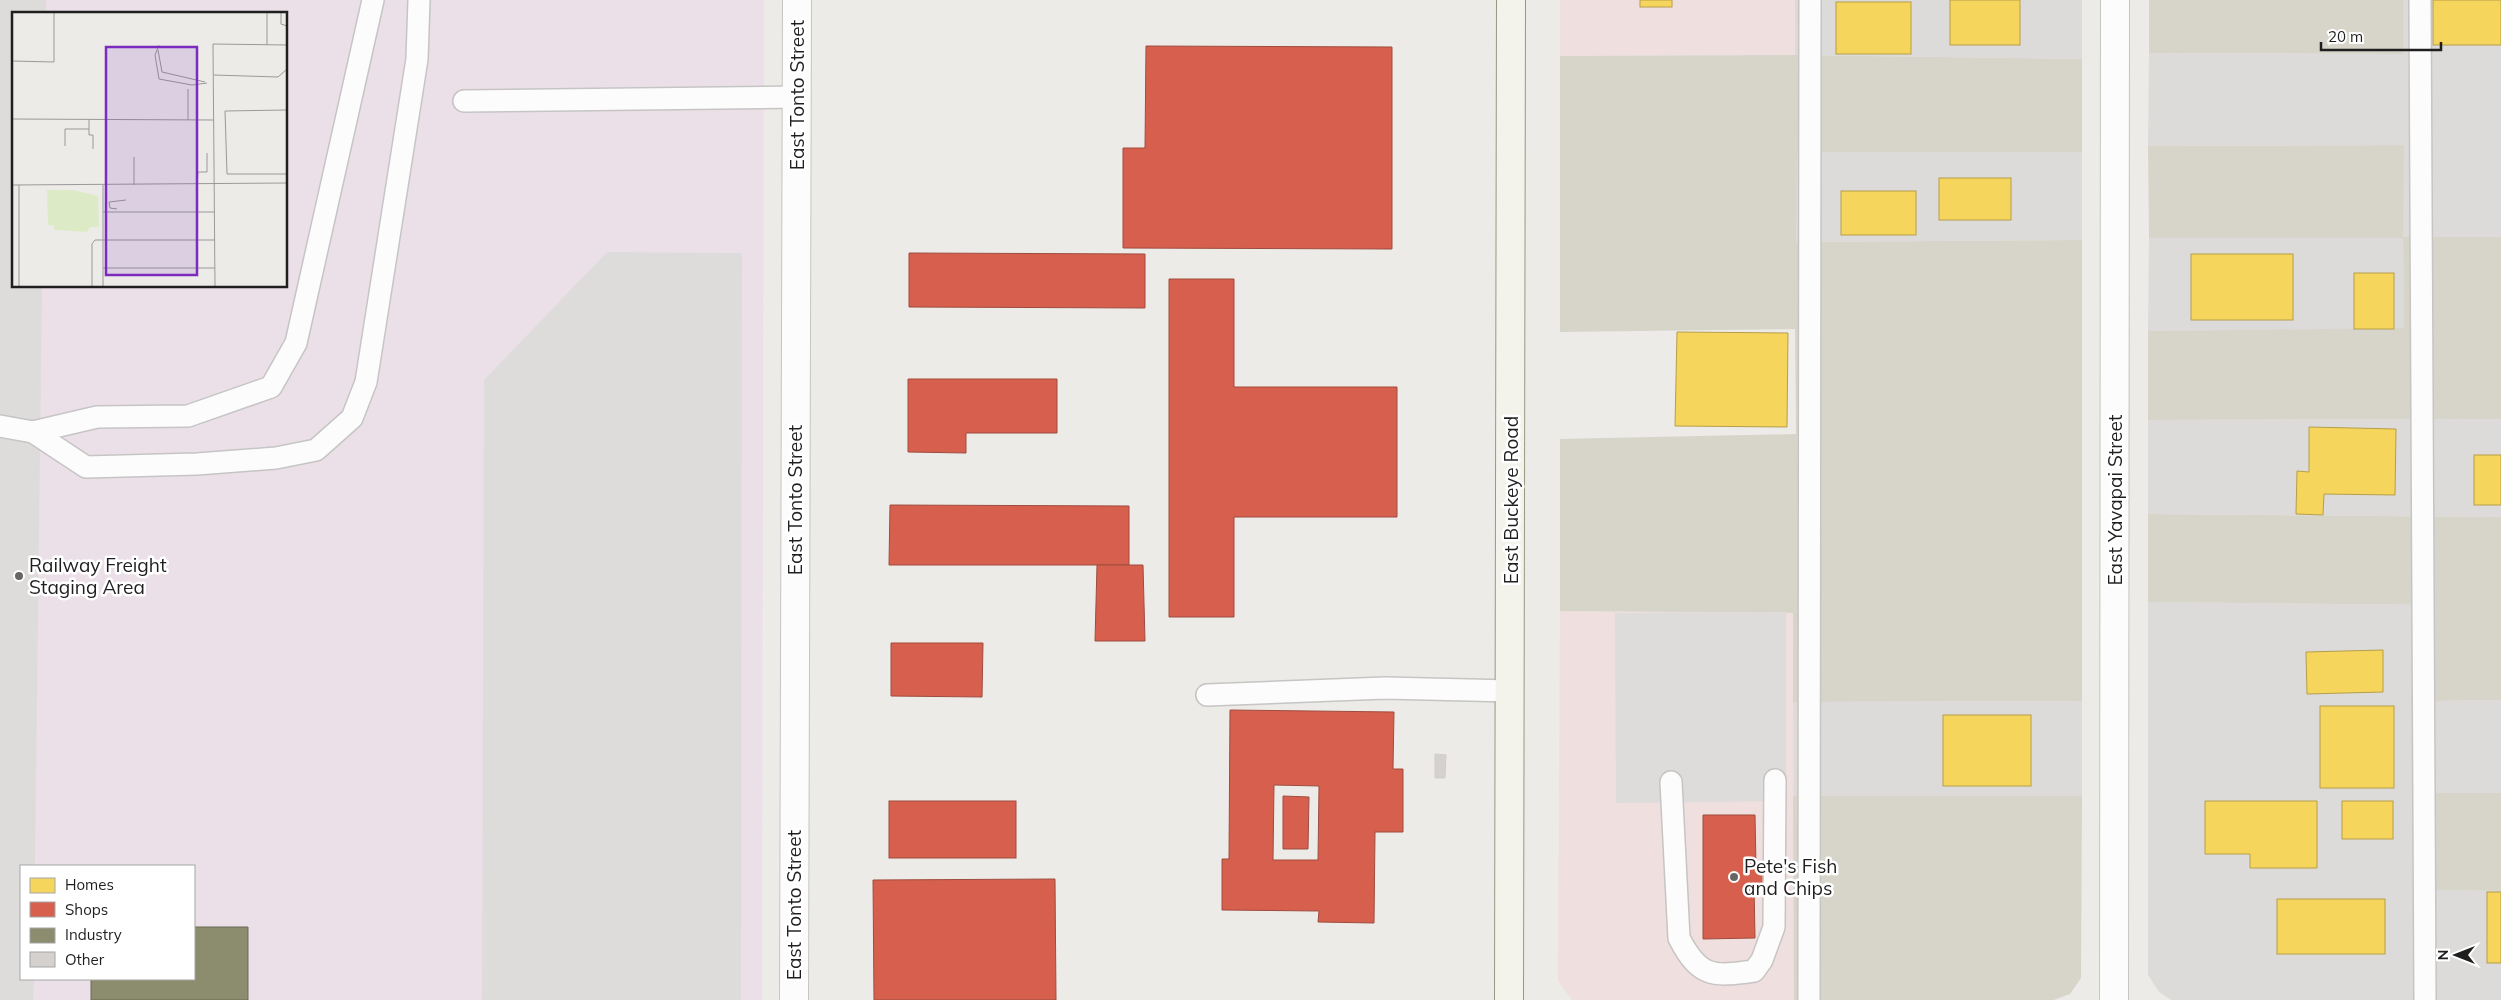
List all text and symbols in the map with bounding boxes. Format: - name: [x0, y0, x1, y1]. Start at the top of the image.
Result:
- inset map: [12, 12, 288, 288]
- street label: East Tonto Street: [785, 20, 809, 170]
- scale bar: [2321, 20, 2441, 52]
- text: 20 m: [2328, 27, 2363, 46]
- street label: East Yavapai Street: [2103, 414, 2127, 585]
- street label: East Buckeye Road: [1499, 416, 1523, 584]
- street label: East Tonto Street: [783, 425, 807, 575]
- place label: Railway Freight Staging Area: [29, 553, 167, 599]
- marker: Railway Freight Staging Area: [13, 570, 25, 582]
- street label: East Tonto Street: [782, 830, 806, 980]
- place label: Pete's Fish and Chips: [1744, 854, 1838, 900]
- legend: [20, 865, 195, 980]
- marker: Pete's Fish and Chips: [1728, 871, 1740, 883]
- text: Homes: [65, 875, 114, 894]
- text: Shops: [65, 900, 108, 919]
- text: Industry: [65, 925, 122, 944]
- north arrow: [2431, 930, 2481, 980]
- text: Other: [65, 950, 105, 969]
- text: N: [2434, 950, 2452, 960]

